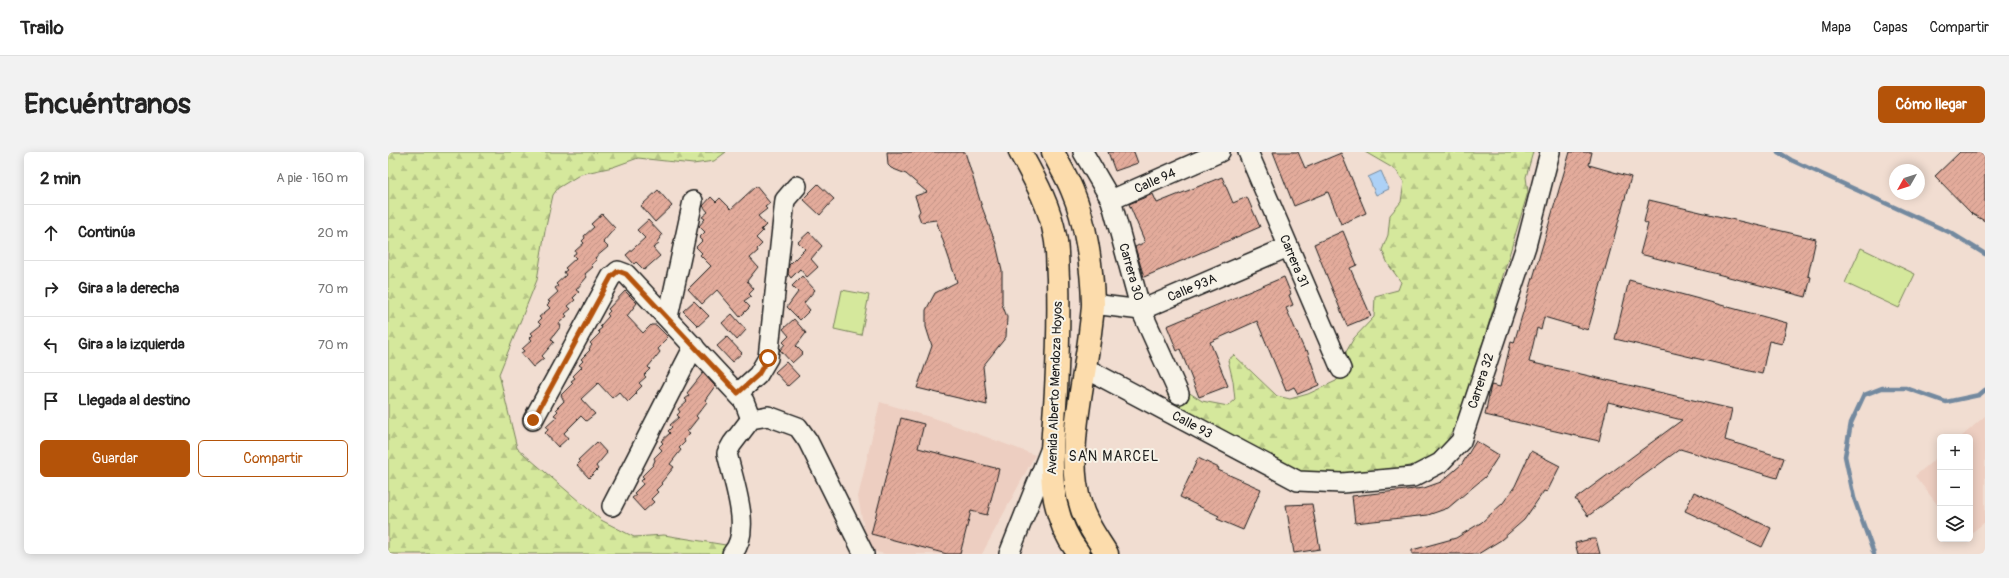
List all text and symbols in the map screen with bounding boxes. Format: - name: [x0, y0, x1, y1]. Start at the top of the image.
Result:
- text: Trailo: [20, 16, 64, 40]
- text: Mapa: [1821, 19, 1851, 36]
- text: Capas: [1873, 19, 1908, 36]
- text: Compartir: [1930, 19, 1989, 36]
- button: Cómo llegar: [1878, 86, 1985, 123]
- text: Encuéntranos: [24, 87, 191, 122]
- north arrow: [1889, 164, 1925, 200]
- street label: Calle 94: [1132, 165, 1179, 197]
- text: 2 min: [40, 168, 81, 189]
- text: A pie · 160 m: [276, 170, 348, 186]
- icon: ahead: [40, 222, 62, 244]
- text: Continúa: [78, 223, 135, 242]
- text: 20 m: [317, 225, 348, 241]
- street label: Carrera 31: [1276, 232, 1312, 290]
- street label: Carrera 30: [1115, 241, 1147, 303]
- street label: Calle 93A: [1165, 270, 1220, 305]
- icon: right: [40, 278, 62, 300]
- text: Gira a la derecha: [78, 279, 179, 298]
- text: 70 m: [318, 281, 348, 297]
- street label: Avenida Alberto Mendoza Hoyos: [1044, 301, 1066, 475]
- icon: left: [40, 334, 62, 356]
- text: Gira a la izquierda: [78, 335, 185, 354]
- text: 70 m: [318, 337, 348, 353]
- route start: [759, 349, 777, 367]
- street label: Carrera 32: [1465, 351, 1497, 411]
- icon: arrive: [40, 390, 62, 412]
- text: Llegada al destino: [78, 391, 190, 410]
- street label: Calle 93: [1169, 408, 1215, 442]
- route end: [524, 411, 542, 429]
- map controls: [1937, 434, 1973, 542]
- button: +: [1937, 434, 1973, 470]
- button: Guardar: [40, 440, 190, 477]
- button: Compartir: [198, 440, 348, 477]
- district label: SAN MARCEL: [1069, 448, 1159, 465]
- button: −: [1937, 470, 1973, 506]
- button: layers: [1937, 506, 1973, 542]

